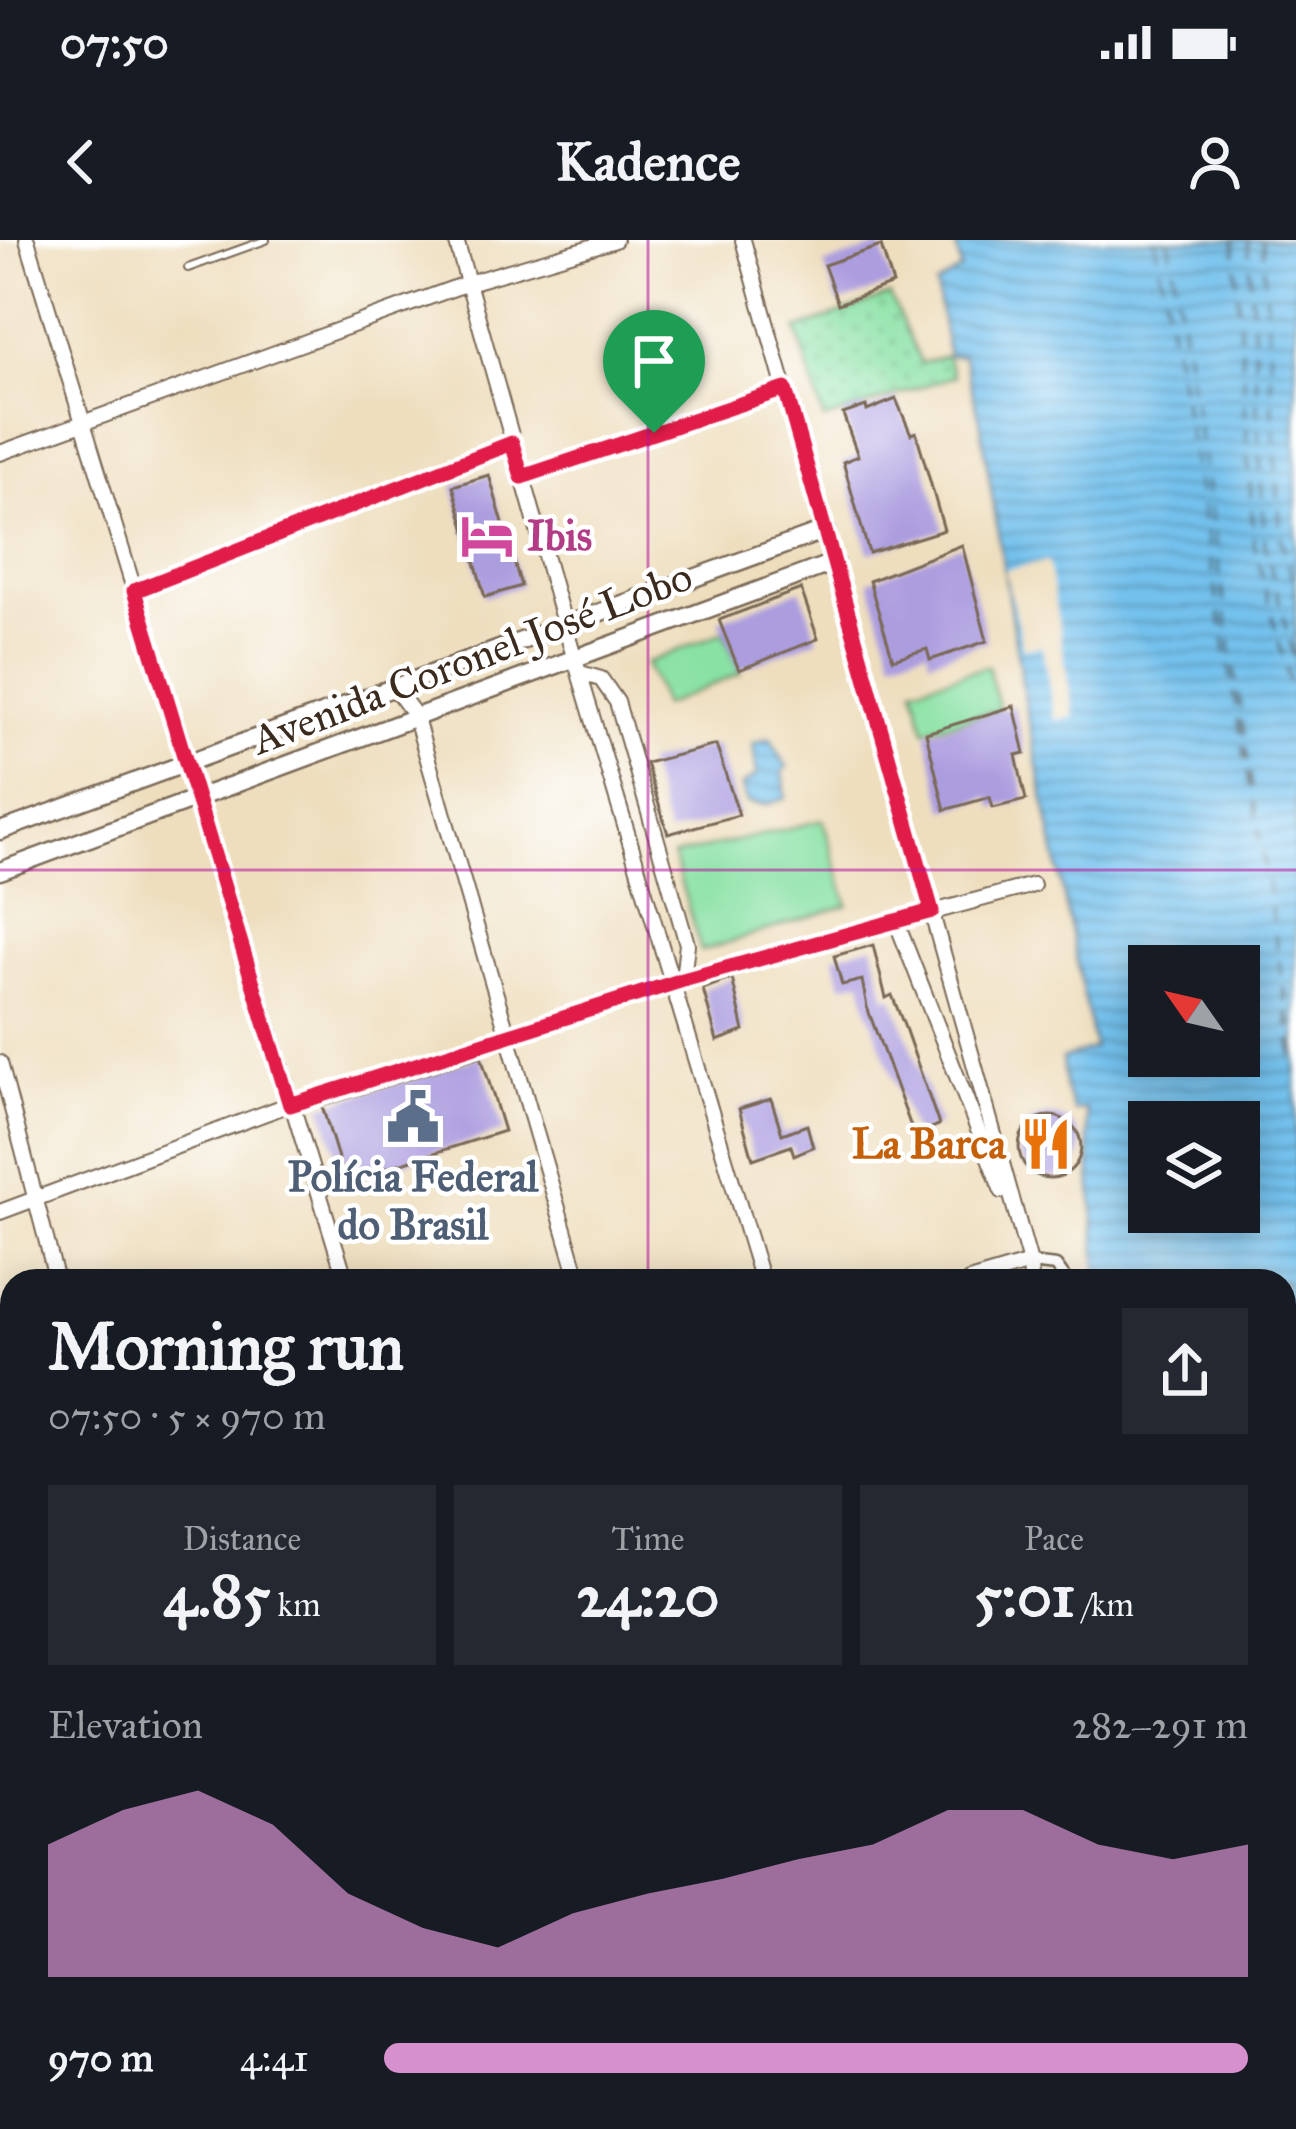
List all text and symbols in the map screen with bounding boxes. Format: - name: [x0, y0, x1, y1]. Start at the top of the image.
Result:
- text: 07:50: [60, 15, 169, 70]
- icon: back: [48, 129, 114, 195]
- text: Kadence: [555, 129, 741, 195]
- icon: person: [1182, 129, 1248, 195]
- pin: [603, 310, 705, 433]
- icon: arrive: [621, 328, 687, 394]
- hotel icon: Ibis: [458, 507, 516, 565]
- place label: Ibis: [527, 510, 592, 562]
- street label: Avenida Coronel José Lobo: [243, 550, 699, 767]
- north arrow: [1128, 945, 1260, 1077]
- map controls: [1128, 945, 1260, 1233]
- public building icon: Polícia Federal do Brasil: [384, 1088, 442, 1146]
- button: layers: [1128, 1101, 1260, 1233]
- restaurant icon: La Barca: [1017, 1115, 1075, 1173]
- place label: La Barca: [852, 1118, 1007, 1170]
- place label: Polícia Federal do Brasil: [288, 1151, 539, 1251]
- text: Morning run: [48, 1306, 404, 1387]
- button: share: [1122, 1308, 1248, 1434]
- text: 07:50 · 5 × 970 m: [48, 1392, 326, 1440]
- text: Distance: [183, 1519, 301, 1559]
- text: Time: [611, 1519, 685, 1559]
- text: Pace: [1024, 1519, 1084, 1559]
- text: 4.85: [163, 1559, 270, 1632]
- text: 24:20: [577, 1559, 719, 1632]
- text: 5:01: [974, 1559, 1075, 1632]
- text: km: [270, 1585, 321, 1625]
- text: /km: [1075, 1585, 1134, 1625]
- text: Elevation: [48, 1701, 203, 1749]
- text: 282–291 m: [1072, 1701, 1248, 1749]
- text: 970 m: [48, 2034, 154, 2082]
- text: 4:41: [240, 2034, 309, 2082]

